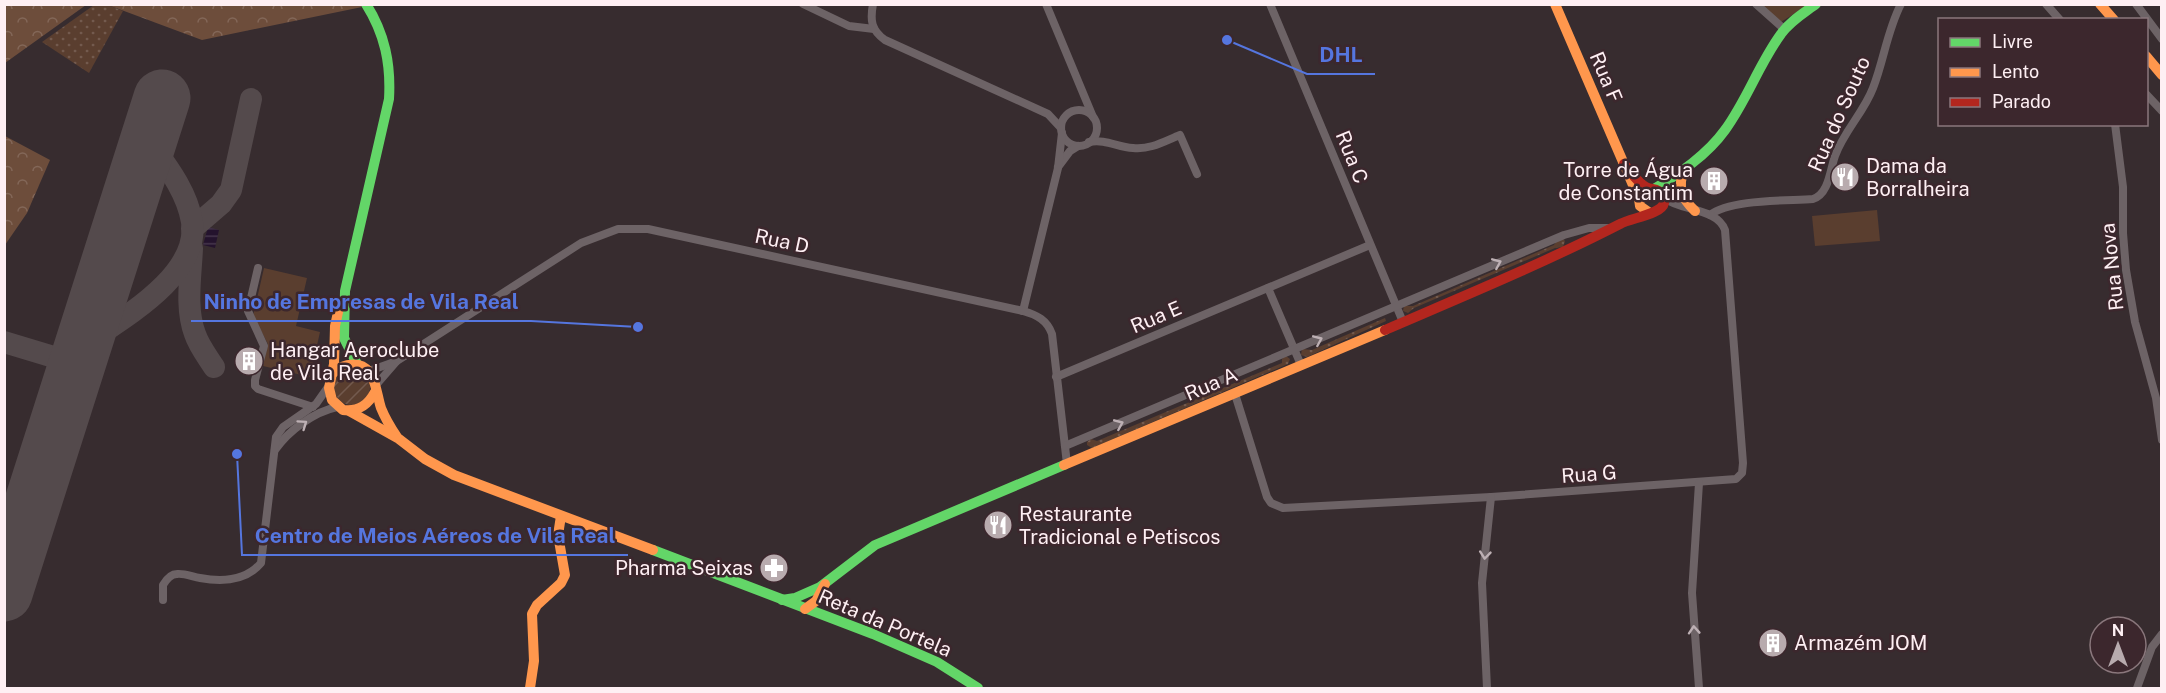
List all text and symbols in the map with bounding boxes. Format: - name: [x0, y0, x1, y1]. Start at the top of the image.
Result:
- legend: [1938, 18, 2148, 126]
- text: Livre: [1992, 31, 2033, 52]
- callout: DHL: [1307, 35, 1375, 74]
- text: DHL: [1319, 42, 1363, 67]
- street label: Rua F: [1585, 48, 1627, 106]
- street label: Rua do Souto: [1803, 53, 1875, 175]
- text: Lento: [1992, 61, 2039, 82]
- text: Parado: [1992, 91, 2051, 112]
- street label: Rua C: [1331, 127, 1373, 187]
- place label: Dama da Borralheira: [1866, 154, 1970, 201]
- place label: Torre de Água de Constantim: [1559, 157, 1693, 205]
- restaurant icon: Dama da Borralheira: [1829, 161, 1861, 193]
- building icon: Torre de Água de Constantim: [1698, 165, 1730, 197]
- street label: Rua Nova: [2095, 222, 2129, 312]
- street label: Rua D: [753, 224, 811, 258]
- one-way arrow: [1491, 258, 1502, 270]
- callout: Ninho de Empresas de Vila Real: [191, 282, 531, 321]
- text: Ninho de Empresas de Vila Real: [203, 289, 519, 314]
- street label: Rua E: [1127, 296, 1185, 338]
- one-way arrow: [1312, 335, 1323, 347]
- place label: Hangar Aeroclube de Vila Real: [270, 338, 439, 385]
- building icon: Hangar Aeroclube de Vila Real: [233, 345, 265, 377]
- street label: Rua A: [1181, 362, 1241, 406]
- one-way arrow: [1112, 419, 1123, 431]
- one-way arrow: [296, 421, 307, 432]
- street label: Rua G: [1560, 460, 1618, 488]
- place label: Restaurante Tradicional e Petiscos: [1019, 502, 1220, 549]
- restaurant icon: Restaurante Tradicional e Petiscos: [982, 509, 1014, 541]
- callout: Centro de Meios Aéreos de Vila Real: [242, 516, 628, 555]
- text: Centro de Meios Aéreos de Vila Real: [255, 523, 615, 548]
- one-way arrow: [1479, 551, 1492, 560]
- pharmacy icon: Pharma Seixas: [758, 552, 790, 584]
- place label: Pharma Seixas: [615, 556, 753, 580]
- street label: Reta da Portela: [815, 584, 955, 662]
- north arrow: [2088, 615, 2148, 675]
- text: N: [2112, 621, 2124, 640]
- one-way arrow: [1688, 626, 1701, 635]
- building icon: Armazém JOM: [1757, 627, 1789, 659]
- place label: Armazém JOM: [1794, 631, 1928, 655]

